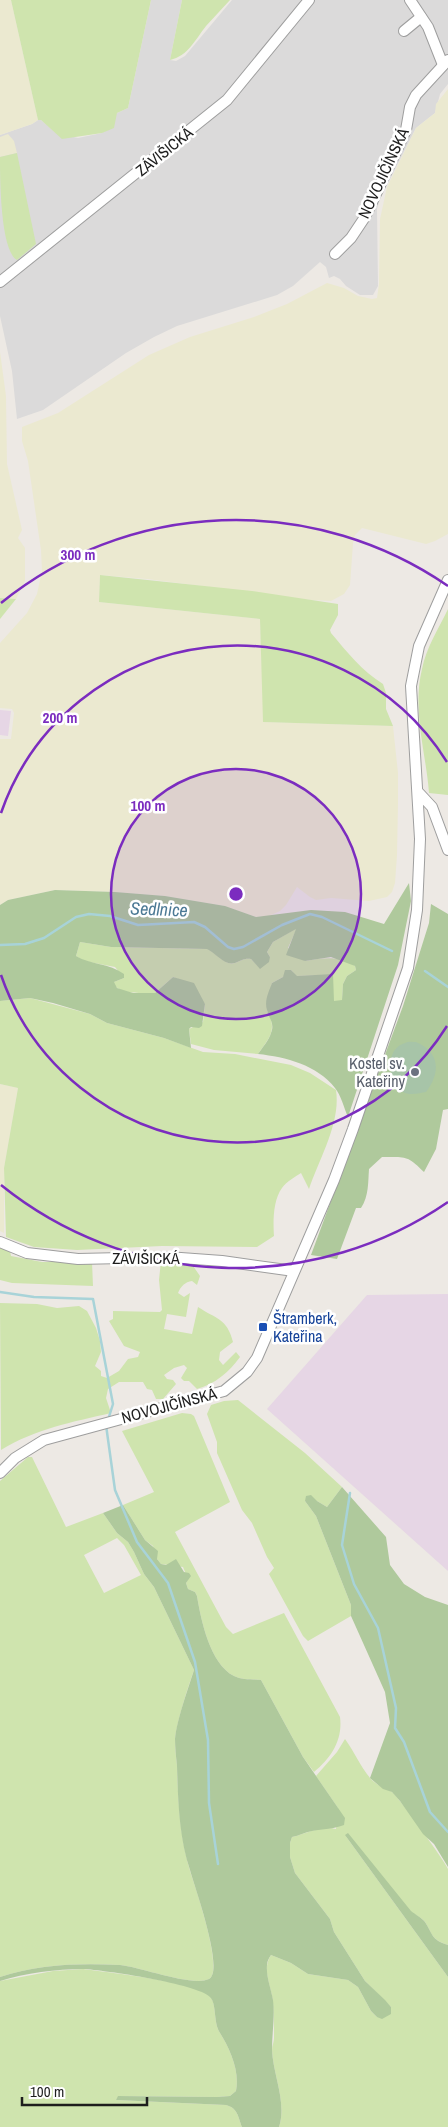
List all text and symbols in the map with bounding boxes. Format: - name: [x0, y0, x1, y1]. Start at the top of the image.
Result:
- street label: ZÁVIŠICKÁ: [131, 121, 197, 181]
- street label: NOVOJIČÍNSKÁ: [352, 124, 414, 222]
- text: 300 m: [61, 544, 95, 565]
- text: 200 m: [43, 707, 77, 728]
- text: 100 m: [131, 795, 165, 816]
- centre of rings: [227, 885, 245, 903]
- water label: Sedlnice: [130, 896, 188, 922]
- place label: Kostel sv. Kateřiny: [349, 1052, 405, 1092]
- marker: Kostel sv. Kateřiny: [409, 1066, 421, 1078]
- street label: ZÁVIŠICKÁ: [112, 1247, 180, 1269]
- place label: Štramberk, Kateřina: [273, 1307, 337, 1347]
- marker: Štramberk, Kateřina: [257, 1321, 269, 1333]
- street label: NOVOJIČÍNSKÁ: [119, 1382, 219, 1428]
- scale bar: [22, 2074, 148, 2106]
- text: 100 m: [30, 2081, 64, 2102]

